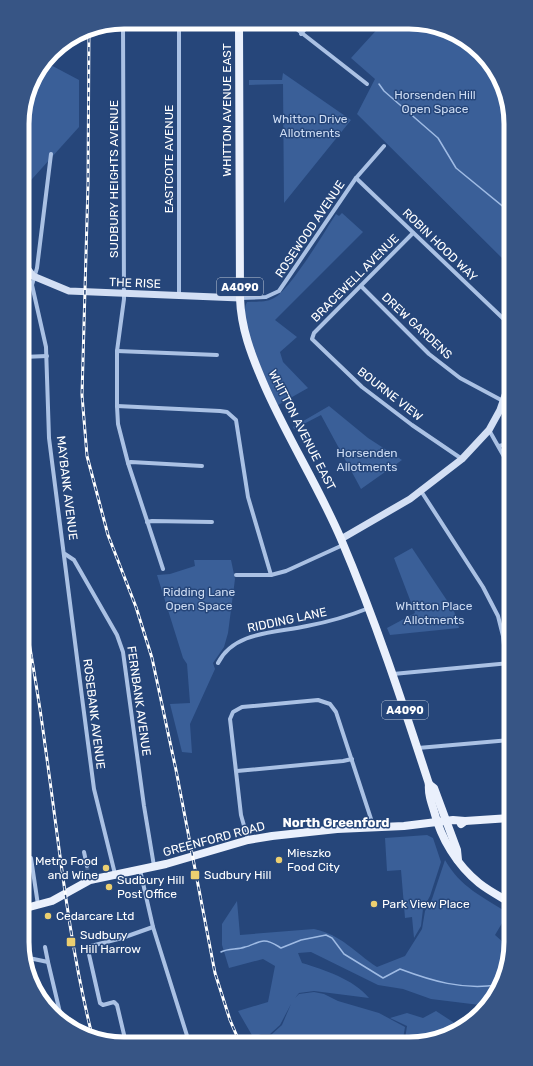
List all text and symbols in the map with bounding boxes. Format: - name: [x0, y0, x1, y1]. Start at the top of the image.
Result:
- street label: WHITTON AVENUE EAST: [220, 43, 234, 177]
- park label: Horsenden Hill Open Space: [394, 88, 476, 116]
- street label: SUDBURY HEIGHTS AVENUE: [107, 100, 121, 258]
- street label: EASTCOTE AVENUE: [162, 105, 176, 213]
- park label: Whitton Drive Allotments: [272, 112, 348, 140]
- street label: ROSEWOOD AVENUE: [272, 178, 348, 280]
- street label: ROBIN HOOD WAY: [400, 206, 480, 284]
- street label: BRACEWELL AVENUE: [308, 231, 402, 325]
- street label: THE RISE: [109, 275, 161, 291]
- road number: A4090: [217, 278, 263, 296]
- street label: DREW GARDENS: [379, 290, 455, 362]
- street label: BOURNE VIEW: [355, 364, 426, 424]
- street label: WHITTON AVENUE EAST: [265, 367, 339, 493]
- street label: MAYBANK AVENUE: [54, 435, 80, 541]
- park label: Horsenden Allotments: [336, 446, 398, 474]
- park label: Ridding Lane Open Space: [163, 585, 236, 613]
- park label: Whitton Place Allotments: [396, 599, 473, 627]
- street label: RIDDING LANE: [246, 605, 328, 635]
- street label: FERNBANK AVENUE: [124, 645, 154, 757]
- street label: ROSEBANK AVENUE: [80, 658, 108, 770]
- road number: A4090: [382, 701, 428, 719]
- district label: North Greenford: [282, 815, 390, 830]
- street label: GREENFORD ROAD: [161, 819, 267, 859]
- place label: Mieszko Food City: [287, 846, 340, 874]
- place label: Metro Food and Wine: [35, 854, 98, 882]
- marker: Mieszko Food City: [274, 855, 284, 865]
- marker: Metro Food and Wine: [101, 863, 111, 873]
- place label: Sudbury Hill: [204, 868, 271, 882]
- marker: Sudbury Hill: [189, 869, 201, 881]
- place label: Sudbury Hill Post Office: [117, 873, 184, 901]
- marker: Sudbury Hill Post Office: [104, 882, 114, 892]
- place label: Park View Place: [382, 897, 470, 911]
- marker: Park View Place: [369, 899, 379, 909]
- place label: Cedarcare Ltd: [56, 909, 134, 923]
- marker: Cedarcare Ltd: [43, 911, 53, 921]
- place label: Sudbury Hill Harrow: [80, 928, 141, 956]
- marker: Sudbury Hill Harrow: [65, 936, 77, 948]

